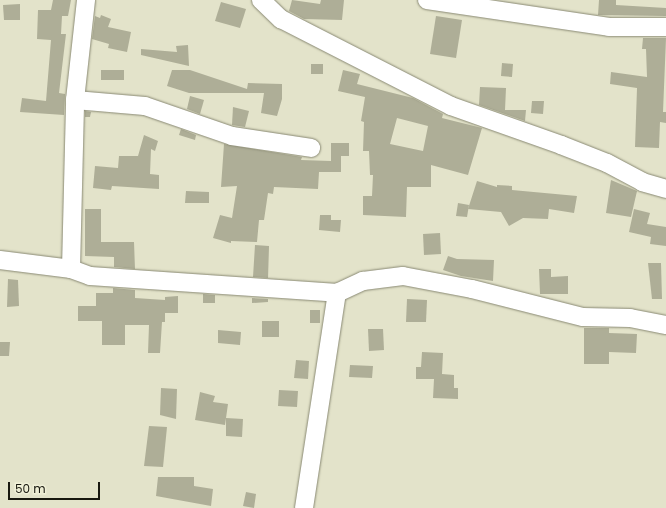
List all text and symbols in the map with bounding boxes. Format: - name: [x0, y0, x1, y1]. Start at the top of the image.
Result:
- scale bar: [10, 474, 102, 500]
- text: 50 m: [15, 480, 46, 497]

